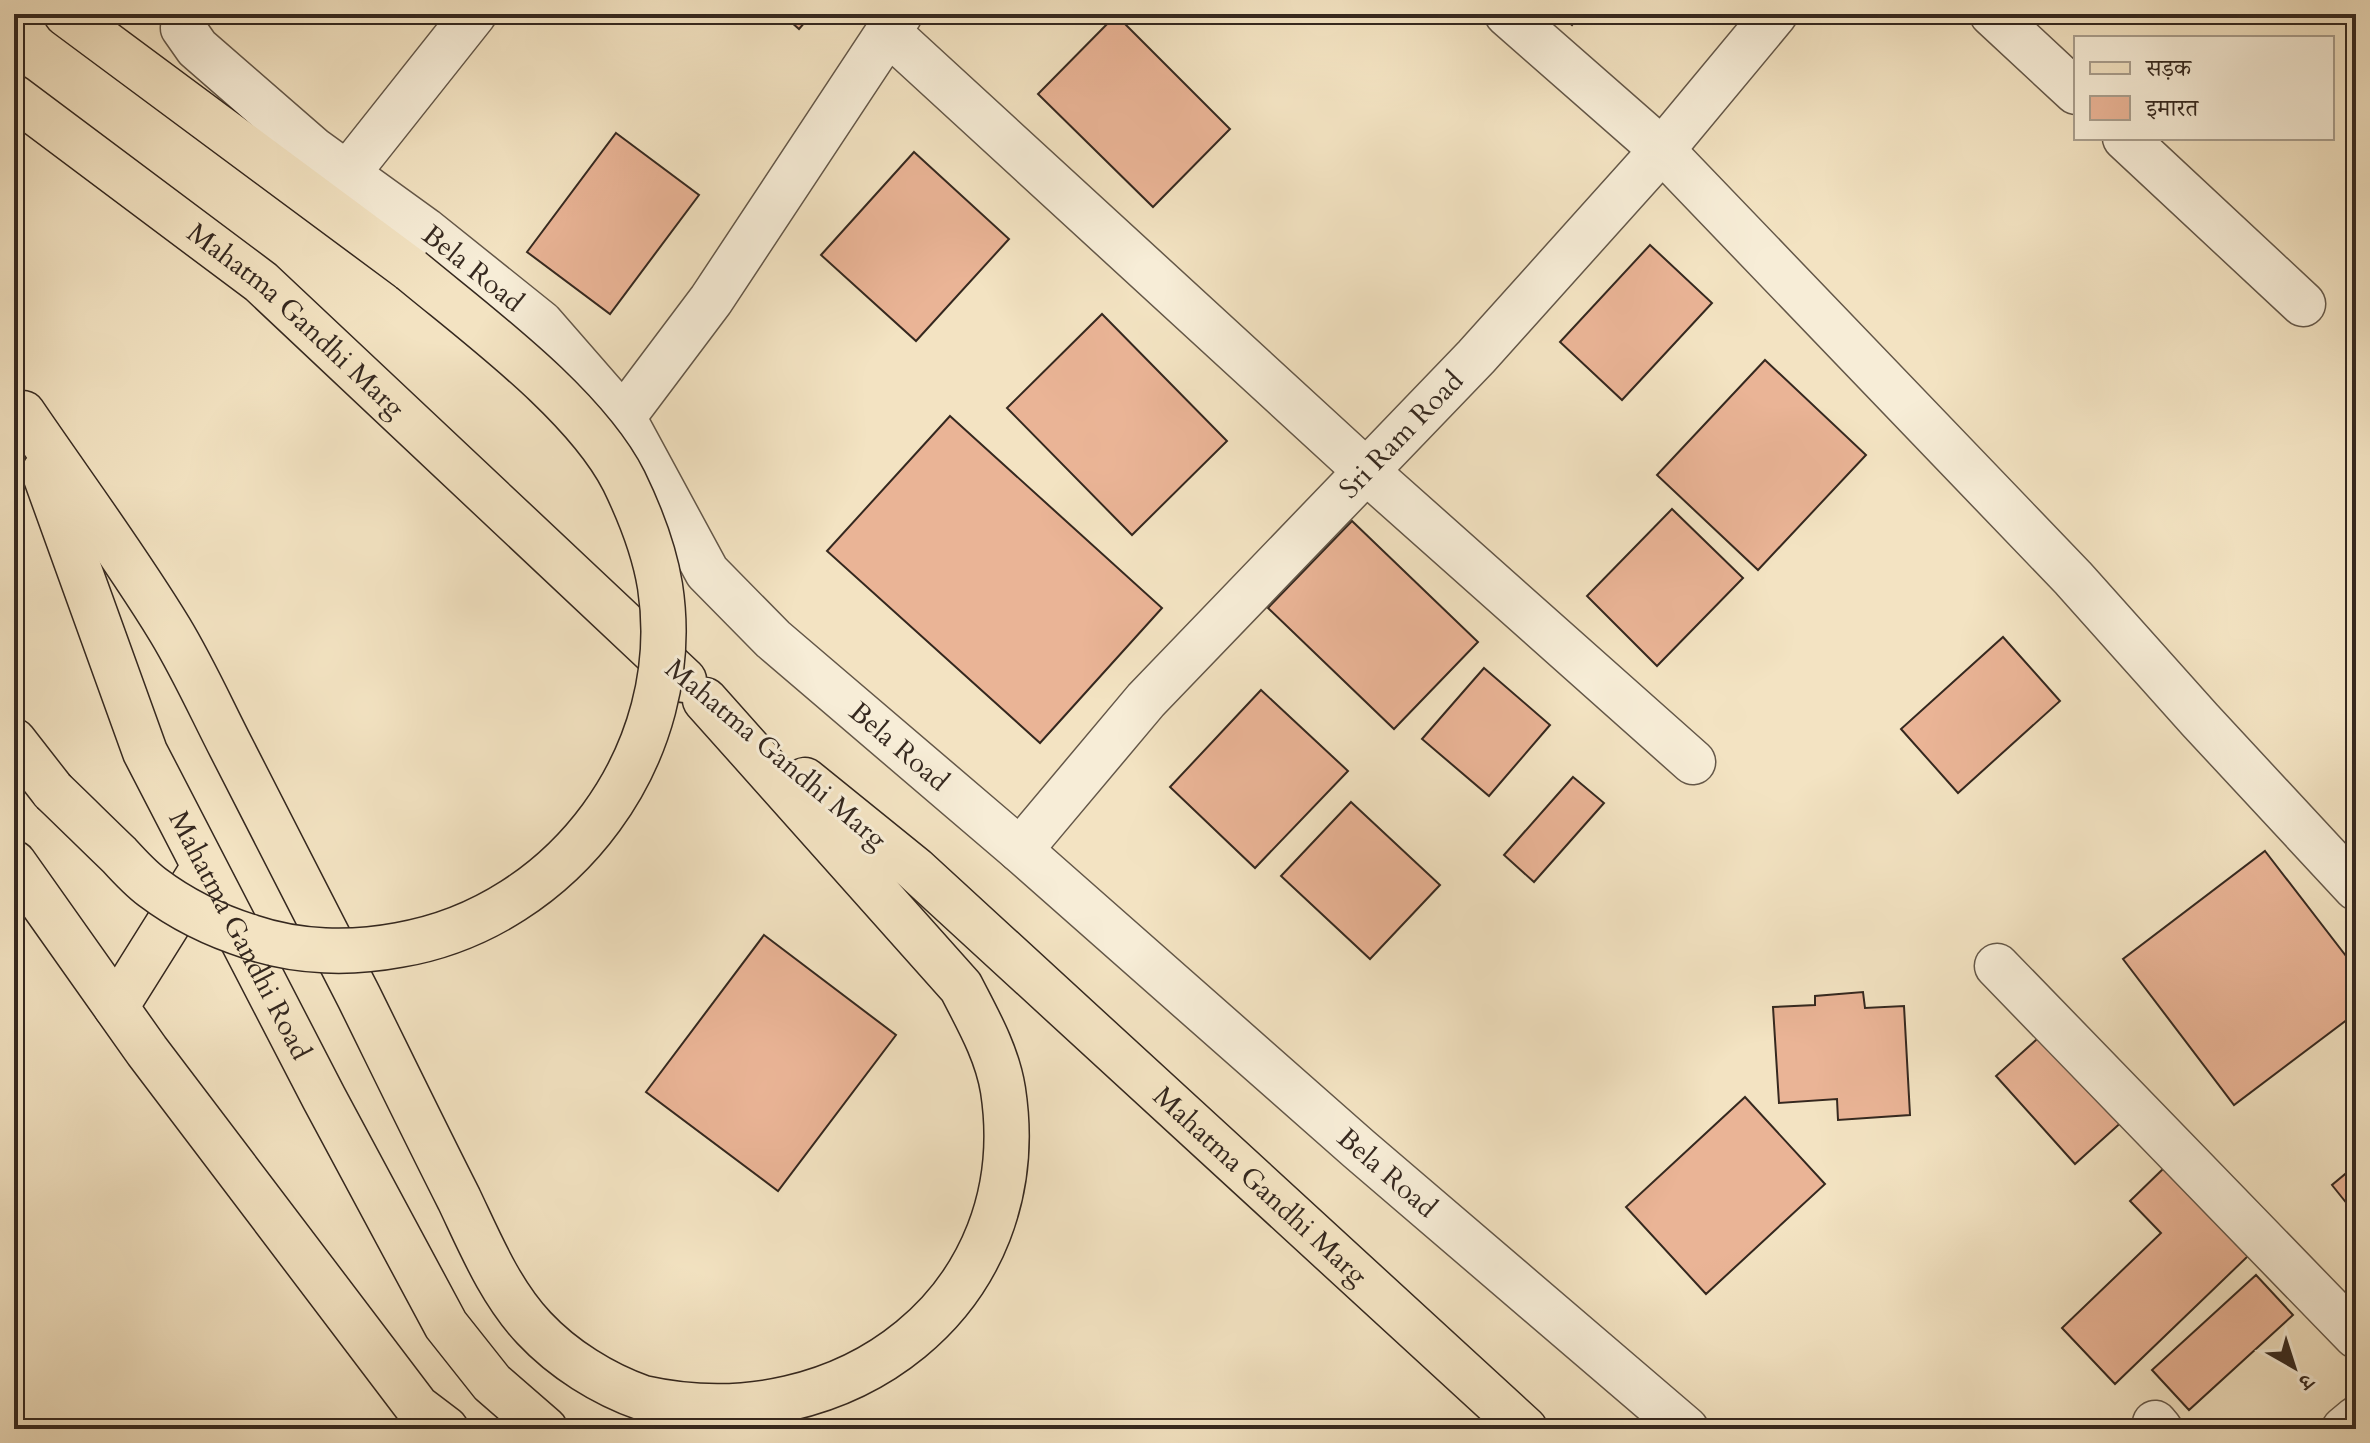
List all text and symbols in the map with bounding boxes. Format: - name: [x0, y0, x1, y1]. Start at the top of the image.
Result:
- legend: [2074, 36, 2334, 140]
- text: सड़क: [2145, 52, 2193, 85]
- text: इमारत: [2145, 92, 2199, 125]
- street label: Mahatma Gandhi Marg: [179, 214, 413, 427]
- street label: Bela Road: [414, 216, 532, 321]
- street label: Sri Ram Road: [1331, 362, 1472, 507]
- street label: Mahatma Gandhi Marg: [657, 650, 895, 858]
- street label: Bela Road: [841, 693, 957, 800]
- street label: Mahatma Gandhi Road: [160, 804, 320, 1066]
- street label: Mahatma Gandhi Marg: [1145, 1078, 1376, 1294]
- street label: Bela Road: [1329, 1119, 1445, 1227]
- north arrow: [2254, 1327, 2334, 1407]
- text: उ: [2291, 1365, 2321, 1398]

